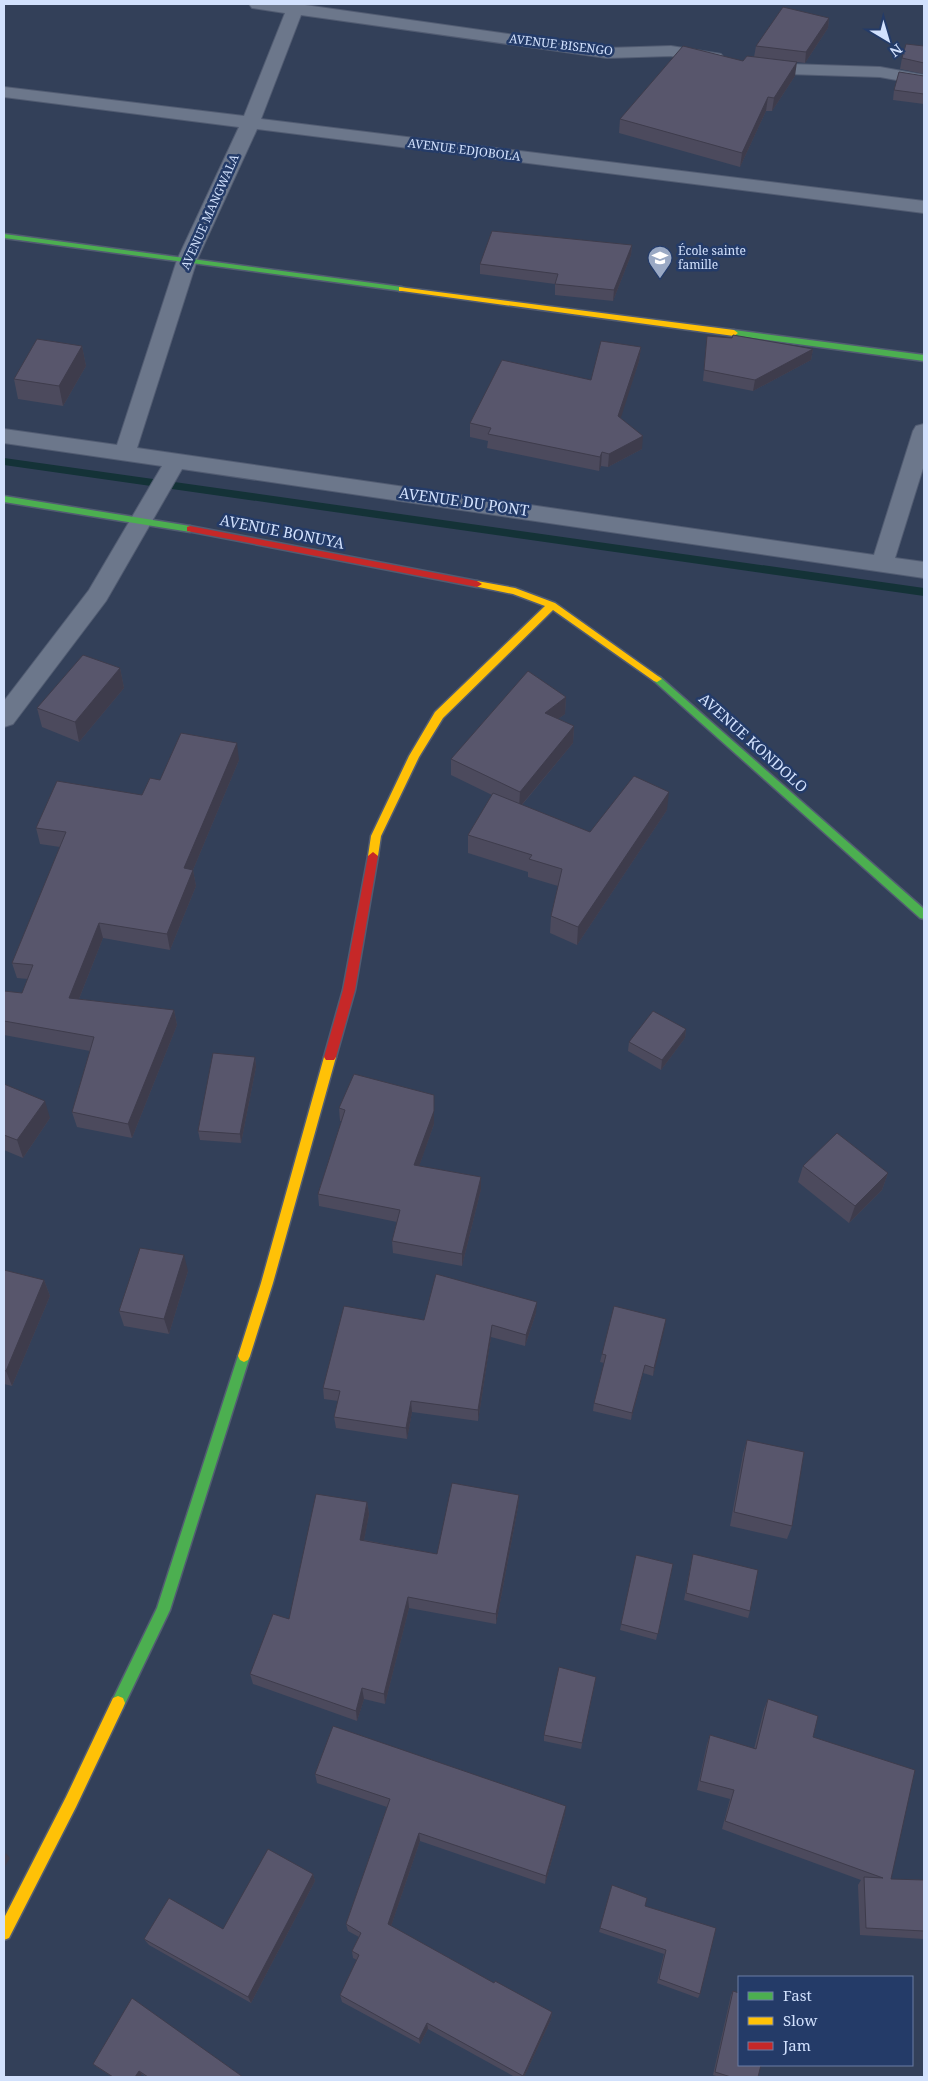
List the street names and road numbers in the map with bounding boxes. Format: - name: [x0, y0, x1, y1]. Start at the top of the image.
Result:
- street label: AVENUE BISENGO: [508, 30, 614, 59]
- street label: AVENUE EDJOBOLA: [407, 134, 522, 165]
- street label: AVENUE MANGWALA: [176, 151, 243, 272]
- street label: AVENUE DU PONT: [398, 482, 530, 520]
- street label: AVENUE BONUYA: [218, 509, 347, 553]
- street label: AVENUE KONDOLO: [695, 688, 812, 796]

